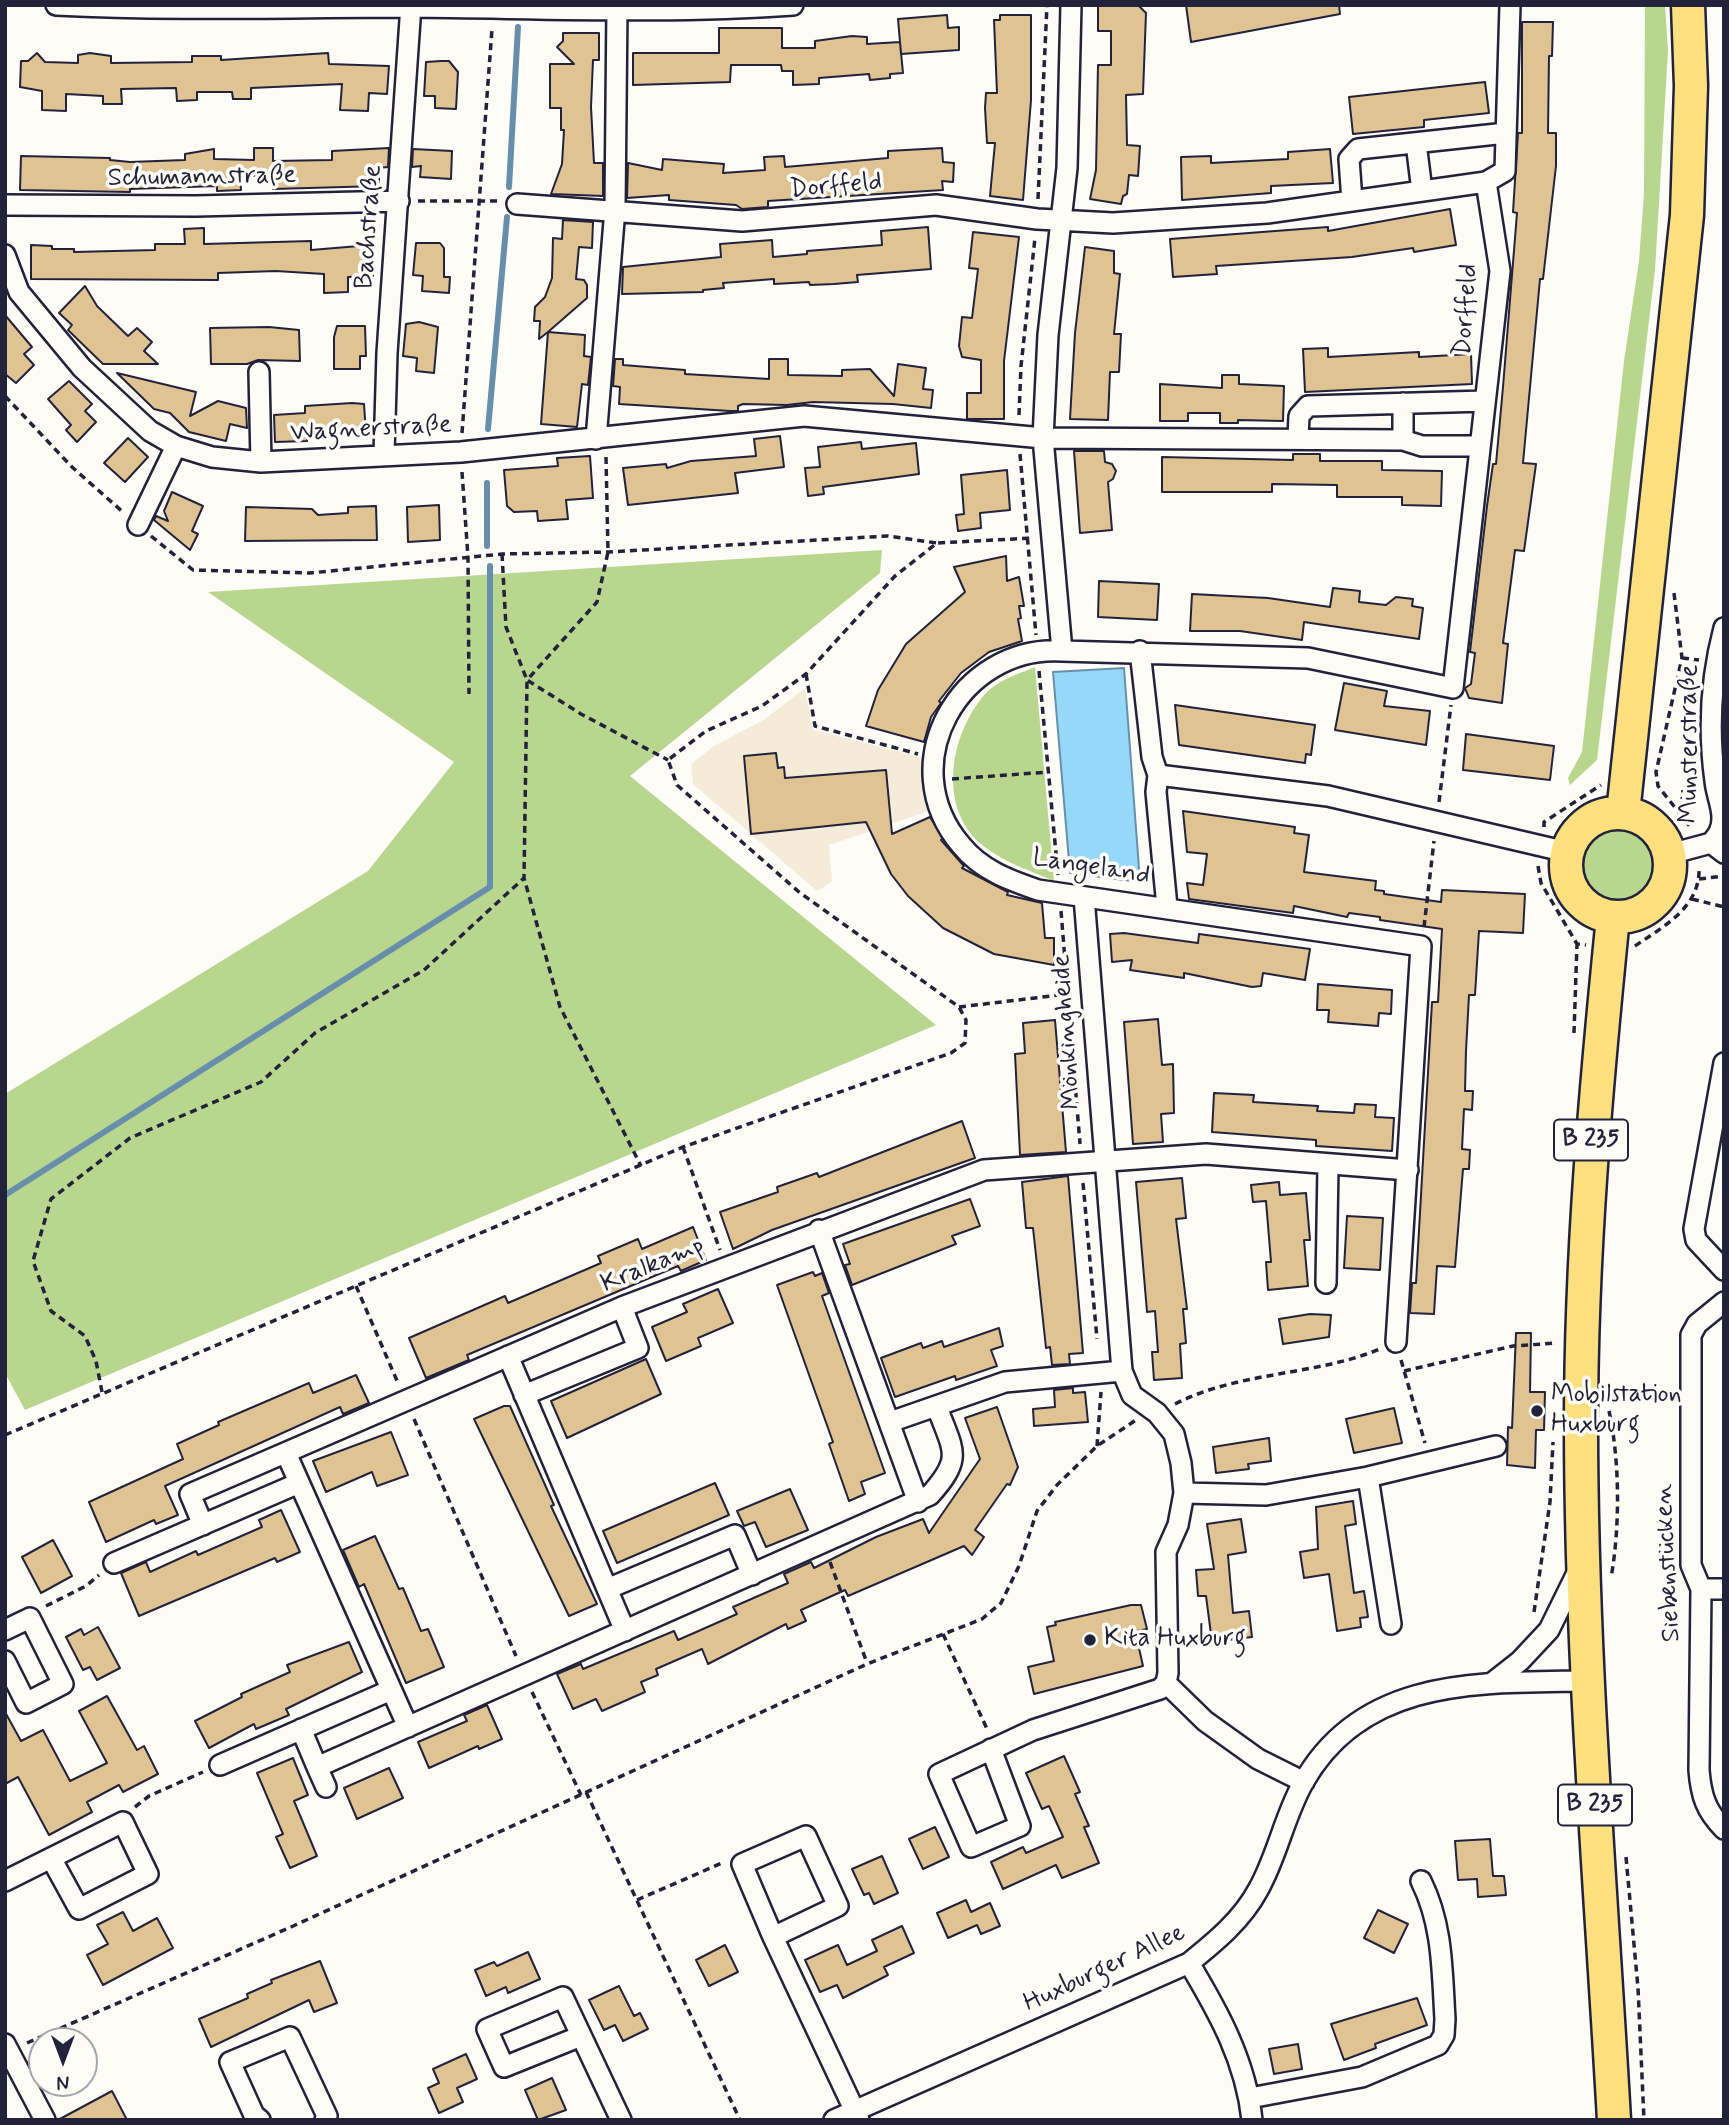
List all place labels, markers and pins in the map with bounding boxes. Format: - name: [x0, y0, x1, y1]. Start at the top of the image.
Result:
- place label: Mobilstation Huxburg: [1551, 1380, 1682, 1442]
- marker: Mobilstation Huxburg: [1529, 1403, 1545, 1419]
- place label: Kita Huxburg: [1104, 1624, 1246, 1656]
- marker: Kita Huxburg: [1082, 1632, 1098, 1648]

